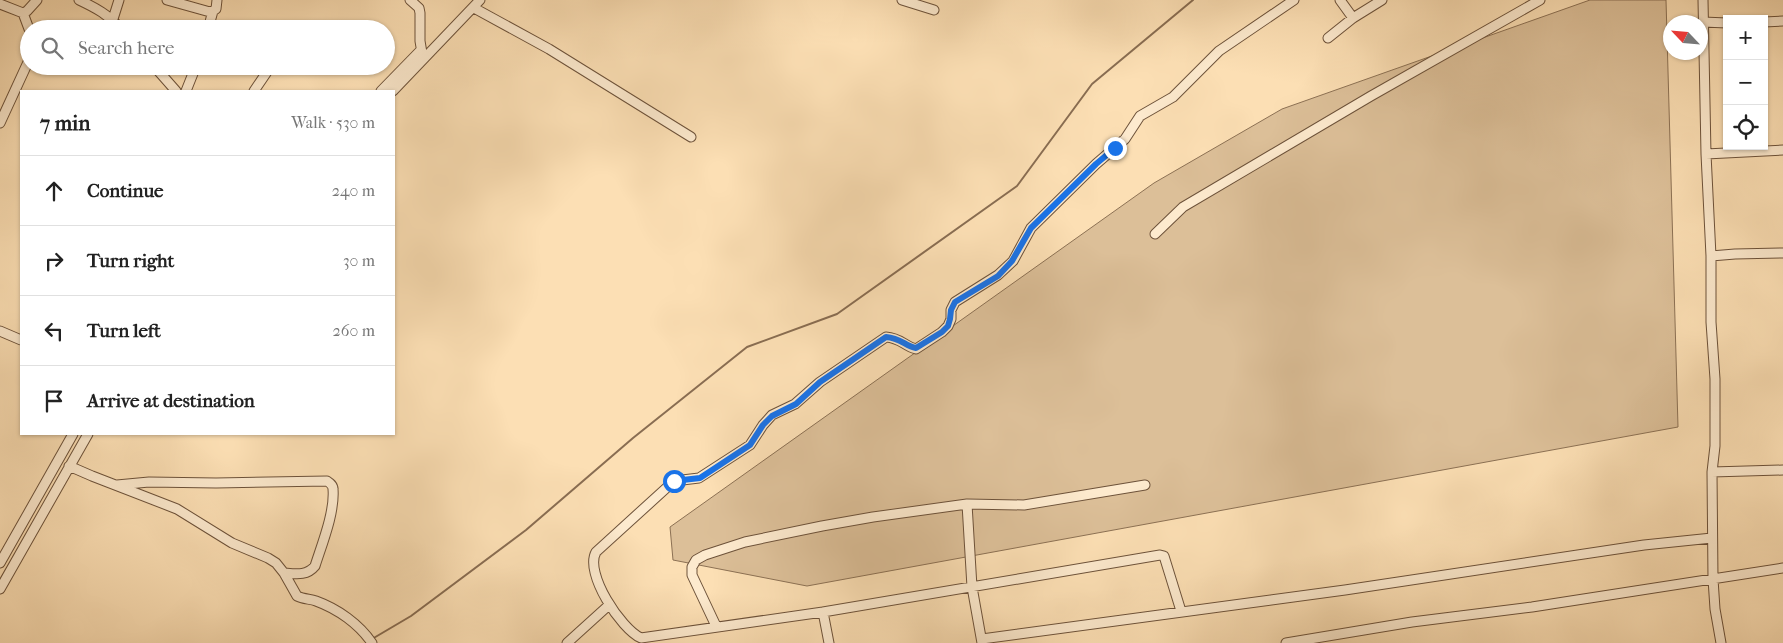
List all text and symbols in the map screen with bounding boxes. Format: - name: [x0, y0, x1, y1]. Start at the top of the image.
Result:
- north arrow: [1663, 15, 1708, 60]
- map controls: [1723, 15, 1768, 150]
- button: +: [1723, 15, 1768, 60]
- search box: [20, 20, 395, 75]
- icon: search: [38, 34, 66, 62]
- text: Search here: [78, 37, 174, 59]
- button: −: [1723, 60, 1768, 105]
- button: locate: [1723, 105, 1768, 150]
- text: 7 min: [40, 111, 91, 135]
- text: Walk · 530 m: [291, 113, 375, 132]
- route end: [1104, 137, 1127, 160]
- icon: ahead: [40, 177, 68, 205]
- text: Continue: [87, 180, 163, 202]
- text: 240 m: [332, 181, 375, 200]
- icon: right: [40, 247, 68, 275]
- text: Turn right: [87, 250, 174, 272]
- text: 30 m: [343, 251, 375, 270]
- icon: left: [40, 317, 68, 345]
- text: Turn left: [87, 320, 161, 342]
- text: 260 m: [333, 321, 375, 340]
- icon: arrive: [40, 387, 68, 415]
- text: Arrive at destination: [87, 390, 255, 412]
- route start: [663, 470, 686, 493]

